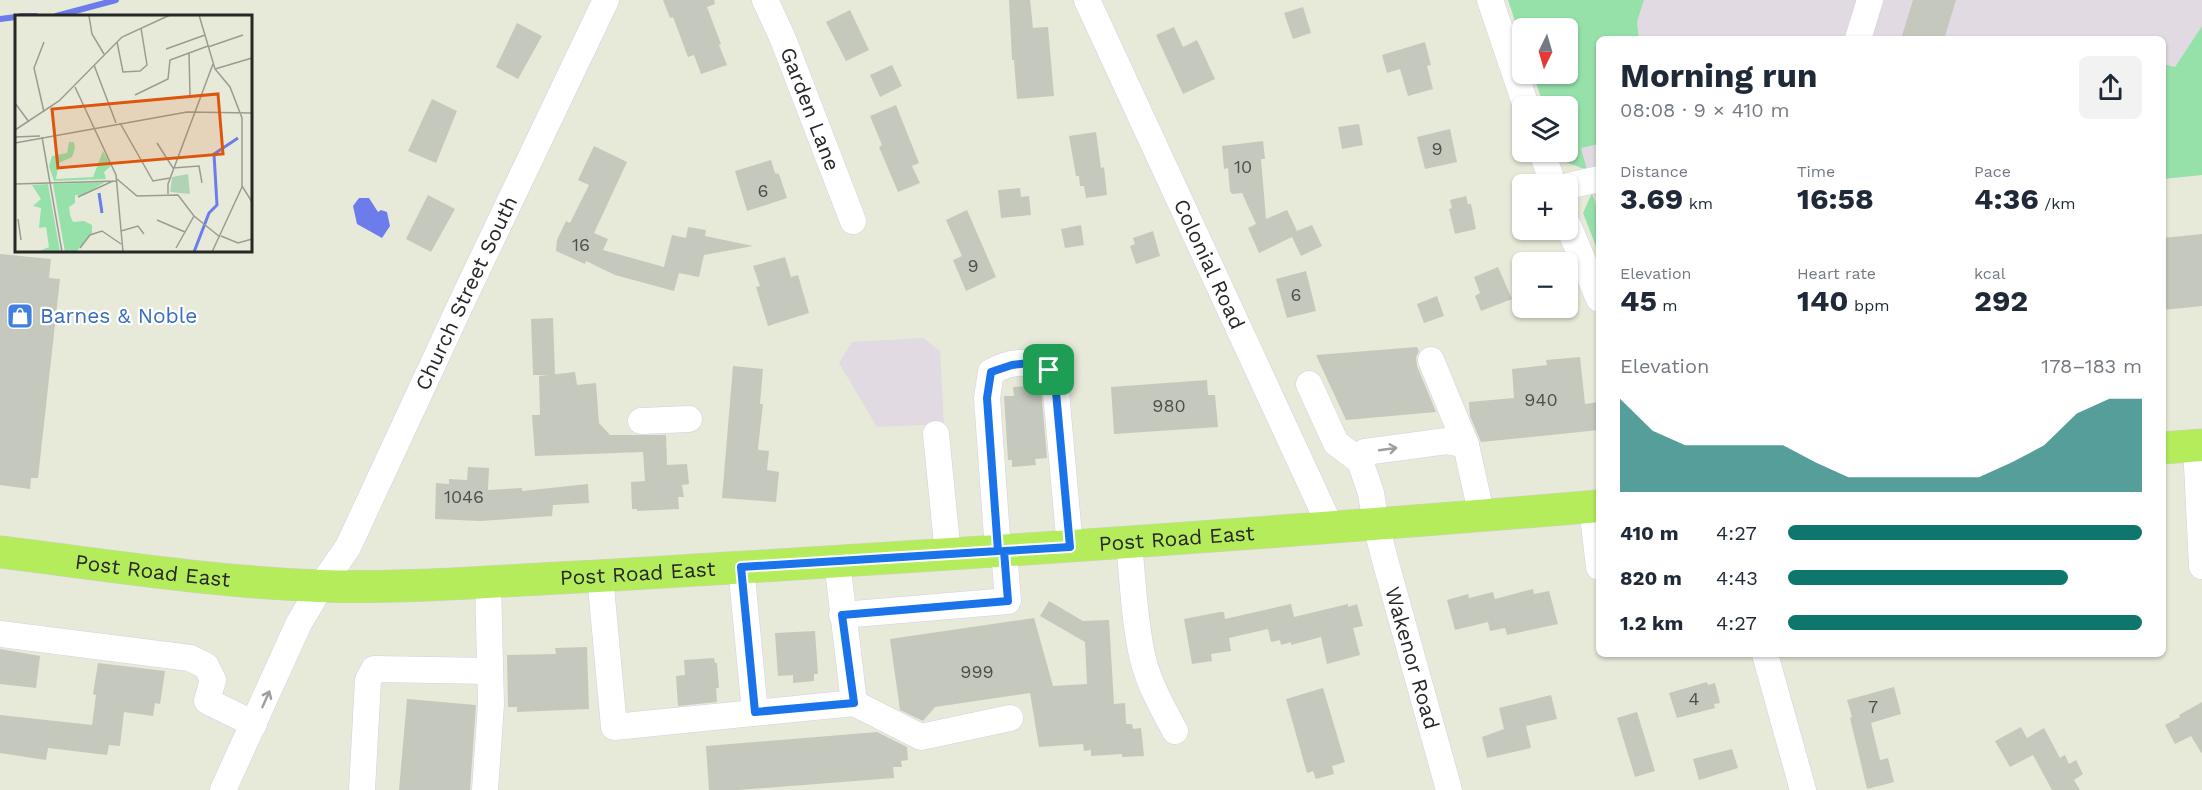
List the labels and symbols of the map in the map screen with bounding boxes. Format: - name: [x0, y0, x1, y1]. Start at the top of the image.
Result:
- inset map: [15, 15, 252, 252]
- north arrow: [1512, 18, 1578, 84]
- street label: Garden Lane: [775, 44, 845, 174]
- house number: 9: [1431, 138, 1443, 159]
- house number: 10: [1234, 156, 1252, 177]
- house number: 6: [758, 180, 768, 201]
- street label: Church Street South: [410, 192, 522, 394]
- street label: Colonial Road: [1169, 195, 1250, 333]
- house number: 16: [572, 234, 590, 255]
- house number: 9: [967, 255, 979, 276]
- house number: 6: [1291, 284, 1301, 305]
- shop icon: Barnes & Noble: [5, 301, 35, 331]
- place label: Barnes & Noble: [40, 303, 197, 328]
- pin: [1023, 344, 1074, 395]
- house number: 940: [1524, 389, 1558, 410]
- house number: 980: [1152, 395, 1186, 416]
- one-way arrow: [1378, 443, 1398, 454]
- house number: 1046: [444, 486, 484, 507]
- street label: Post Road East: [1098, 520, 1255, 556]
- street label: Post Road East: [74, 549, 232, 592]
- street label: Post Road East: [559, 556, 716, 590]
- street label: Wakenor Road: [1380, 584, 1445, 732]
- house number: 999: [960, 661, 994, 682]
- house number: 4: [1689, 688, 1700, 709]
- one-way arrow: [260, 690, 272, 708]
- house number: 7: [1868, 696, 1878, 717]

